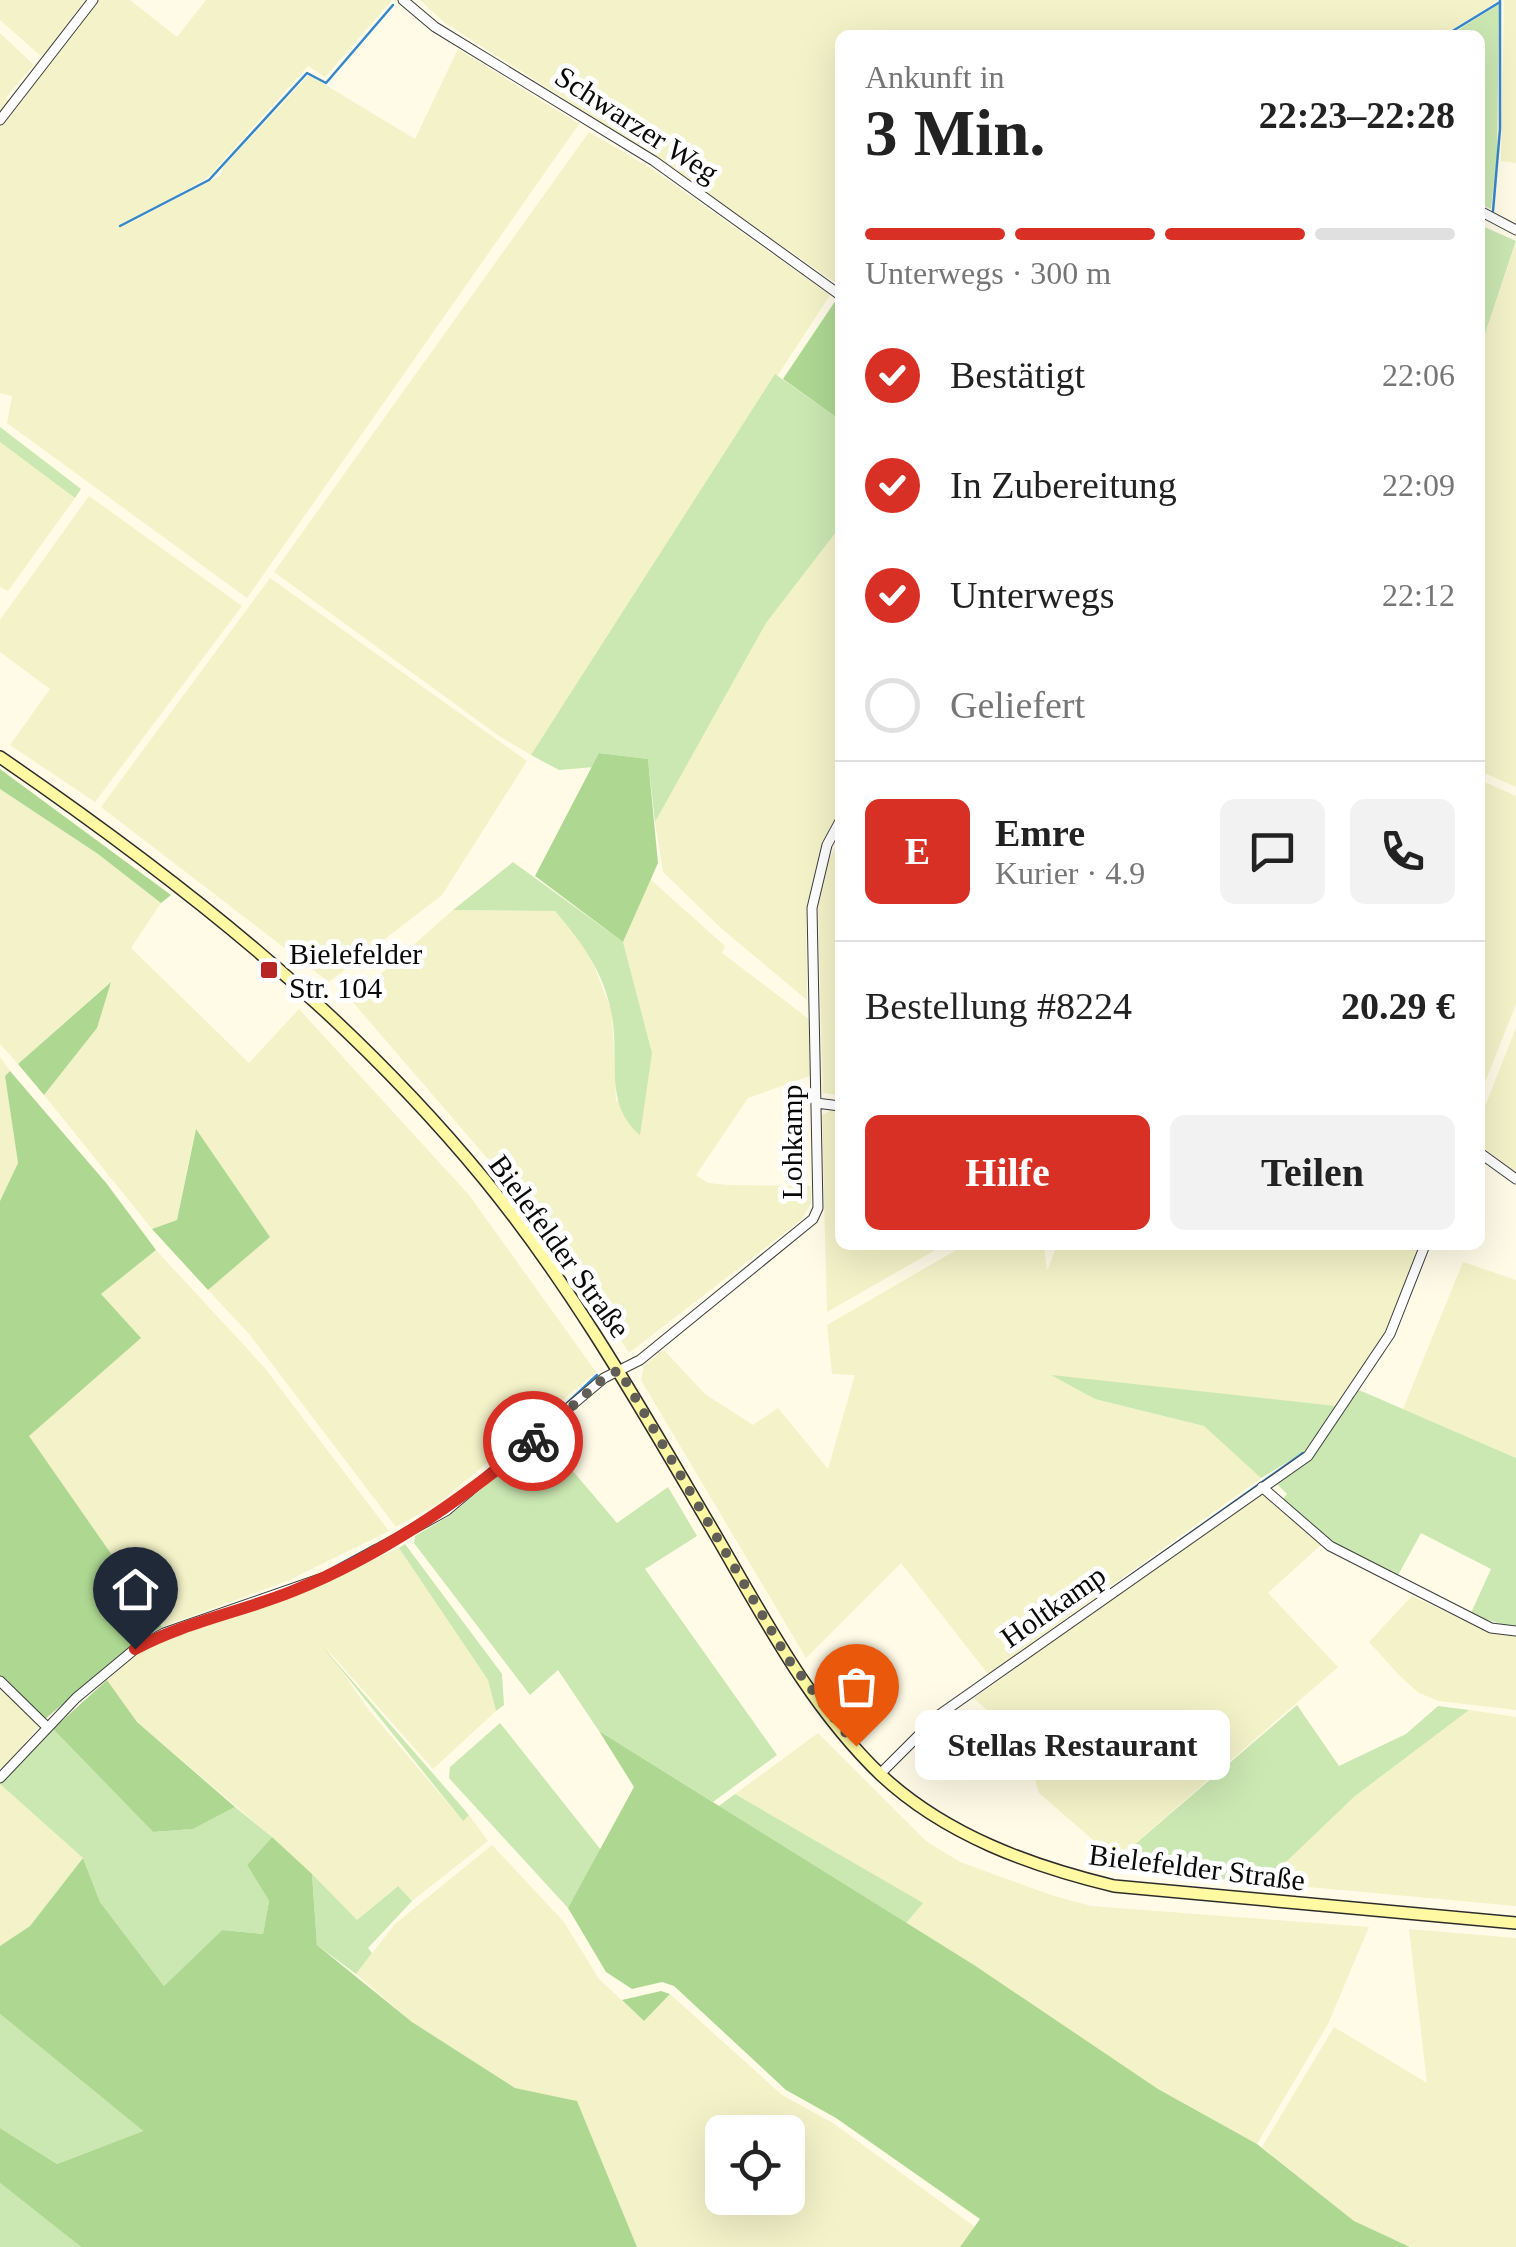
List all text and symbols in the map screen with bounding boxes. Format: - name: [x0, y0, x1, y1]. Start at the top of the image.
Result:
- street label: Schwarzer Weg: [549, 59, 725, 189]
- text: Ankunft in: [865, 59, 1005, 95]
- text: 22:23–22:28: [1259, 94, 1455, 136]
- text: 3 Min.: [865, 97, 1046, 169]
- text: Unterwegs · 300 m: [865, 255, 1111, 291]
- icon: check: [865, 348, 920, 403]
- text: Bestätigt: [950, 354, 1085, 396]
- text: 22:06: [1382, 357, 1455, 393]
- icon: check: [865, 458, 920, 513]
- text: In Zubereitung: [950, 464, 1177, 506]
- text: 22:09: [1382, 467, 1455, 503]
- icon: check: [865, 568, 920, 623]
- text: Unterwegs: [950, 574, 1115, 616]
- text: 22:12: [1382, 577, 1455, 613]
- text: Geliefert: [950, 684, 1085, 726]
- button: chat: [1220, 799, 1325, 904]
- button: phone: [1350, 799, 1455, 904]
- text: Emre: [995, 812, 1085, 854]
- text: E: [905, 830, 930, 872]
- text: Kurier · 4.9: [995, 855, 1145, 891]
- place label: Bielefelder Str. 104: [289, 937, 422, 1004]
- marker: Bielefelder Str. 104: [258, 959, 280, 981]
- text: Bestellung #8224: [865, 985, 1132, 1027]
- text: 20.29 €: [1341, 985, 1455, 1027]
- street label: Lohkamp: [775, 1085, 808, 1199]
- button: Hilfe: [865, 1115, 1150, 1230]
- button: Teilen: [1170, 1115, 1455, 1230]
- street label: Bielefelder Straße: [483, 1148, 637, 1344]
- courier: [483, 1391, 583, 1491]
- icon: bike: [506, 1414, 561, 1469]
- pin: [93, 1547, 178, 1650]
- street label: Holtkamp: [994, 1558, 1112, 1654]
- icon: home: [108, 1562, 163, 1617]
- pin: [814, 1644, 899, 1747]
- icon: bag: [829, 1659, 884, 1714]
- callout: Stellas Restaurant: [916, 1711, 1231, 1781]
- text: Stellas Restaurant: [948, 1727, 1197, 1763]
- street label: Bielefelder Straße: [1087, 1837, 1307, 1897]
- map controls: [705, 2115, 805, 2215]
- button: locate: [705, 2115, 805, 2215]

